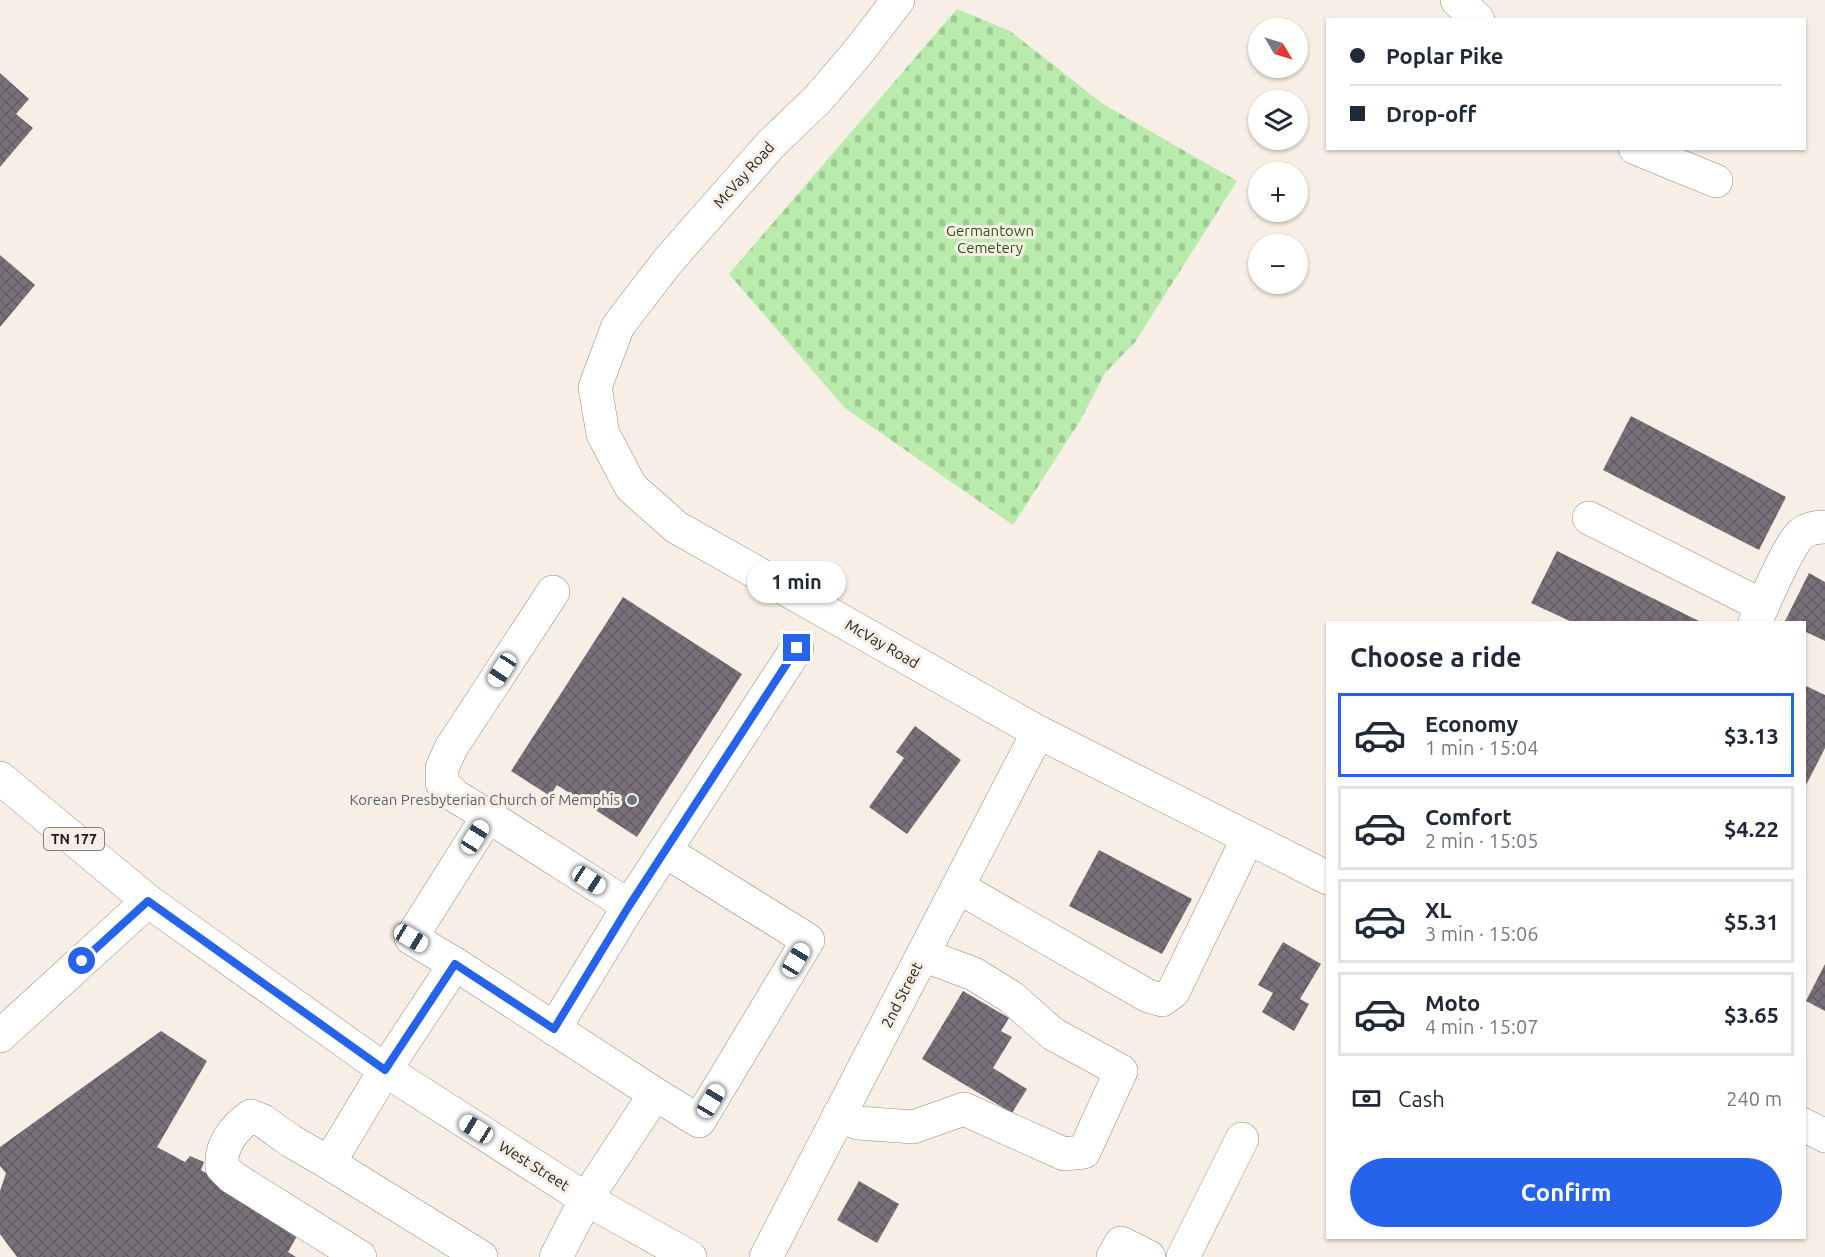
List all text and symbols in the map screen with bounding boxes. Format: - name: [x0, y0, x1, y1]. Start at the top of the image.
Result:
- north arrow: [1248, 18, 1308, 78]
- map controls: [1248, 18, 1308, 294]
- text: Poplar Pike: [1386, 43, 1504, 68]
- button: layers: [1248, 90, 1308, 150]
- text: Drop-off: [1386, 101, 1476, 126]
- street label: McVay Road: [710, 138, 777, 211]
- button: +: [1248, 162, 1308, 222]
- park label: Germantown Cemetery: [946, 222, 1034, 256]
- button: −: [1248, 234, 1308, 294]
- callout: 1 min: [748, 561, 846, 603]
- text: 1 min: [771, 570, 822, 593]
- street label: McVay Road: [842, 616, 922, 671]
- route end: [783, 634, 810, 661]
- text: Choose a ride: [1350, 642, 1522, 672]
- car: [485, 650, 519, 690]
- icon: car: [1353, 708, 1407, 762]
- text: Economy: [1425, 711, 1518, 736]
- text: $3.13: [1724, 723, 1779, 748]
- text: 1 min · 15:04: [1425, 736, 1539, 759]
- place label: Korean Presbyterian Church of Memphis: [349, 791, 620, 808]
- marker: Korean Presbyterian Church of Memphis: [625, 793, 639, 807]
- icon: car: [1353, 801, 1407, 855]
- text: Comfort: [1425, 804, 1512, 829]
- text: $4.22: [1724, 816, 1779, 841]
- car: [458, 817, 492, 857]
- road number: TN 177: [44, 828, 104, 850]
- text: 2 min · 15:05: [1425, 829, 1539, 852]
- car: [569, 863, 609, 897]
- icon: car: [1353, 894, 1407, 948]
- text: XL: [1425, 897, 1452, 922]
- text: $5.31: [1724, 909, 1779, 934]
- car: [391, 921, 431, 955]
- text: 3 min · 15:06: [1425, 922, 1539, 945]
- car: [779, 940, 813, 980]
- route start: [68, 947, 95, 974]
- street label: 2nd Street: [878, 959, 925, 1030]
- icon: car: [1353, 987, 1407, 1041]
- text: Moto: [1425, 990, 1480, 1015]
- text: $3.65: [1724, 1002, 1779, 1027]
- text: 4 min · 15:07: [1425, 1015, 1539, 1038]
- car: [694, 1081, 728, 1121]
- icon: cash: [1350, 1082, 1383, 1115]
- text: Cash: [1398, 1086, 1445, 1111]
- text: 240 m: [1726, 1087, 1782, 1110]
- car: [456, 1112, 496, 1146]
- street label: West Street: [496, 1137, 573, 1194]
- button: Confirm: [1350, 1158, 1782, 1227]

